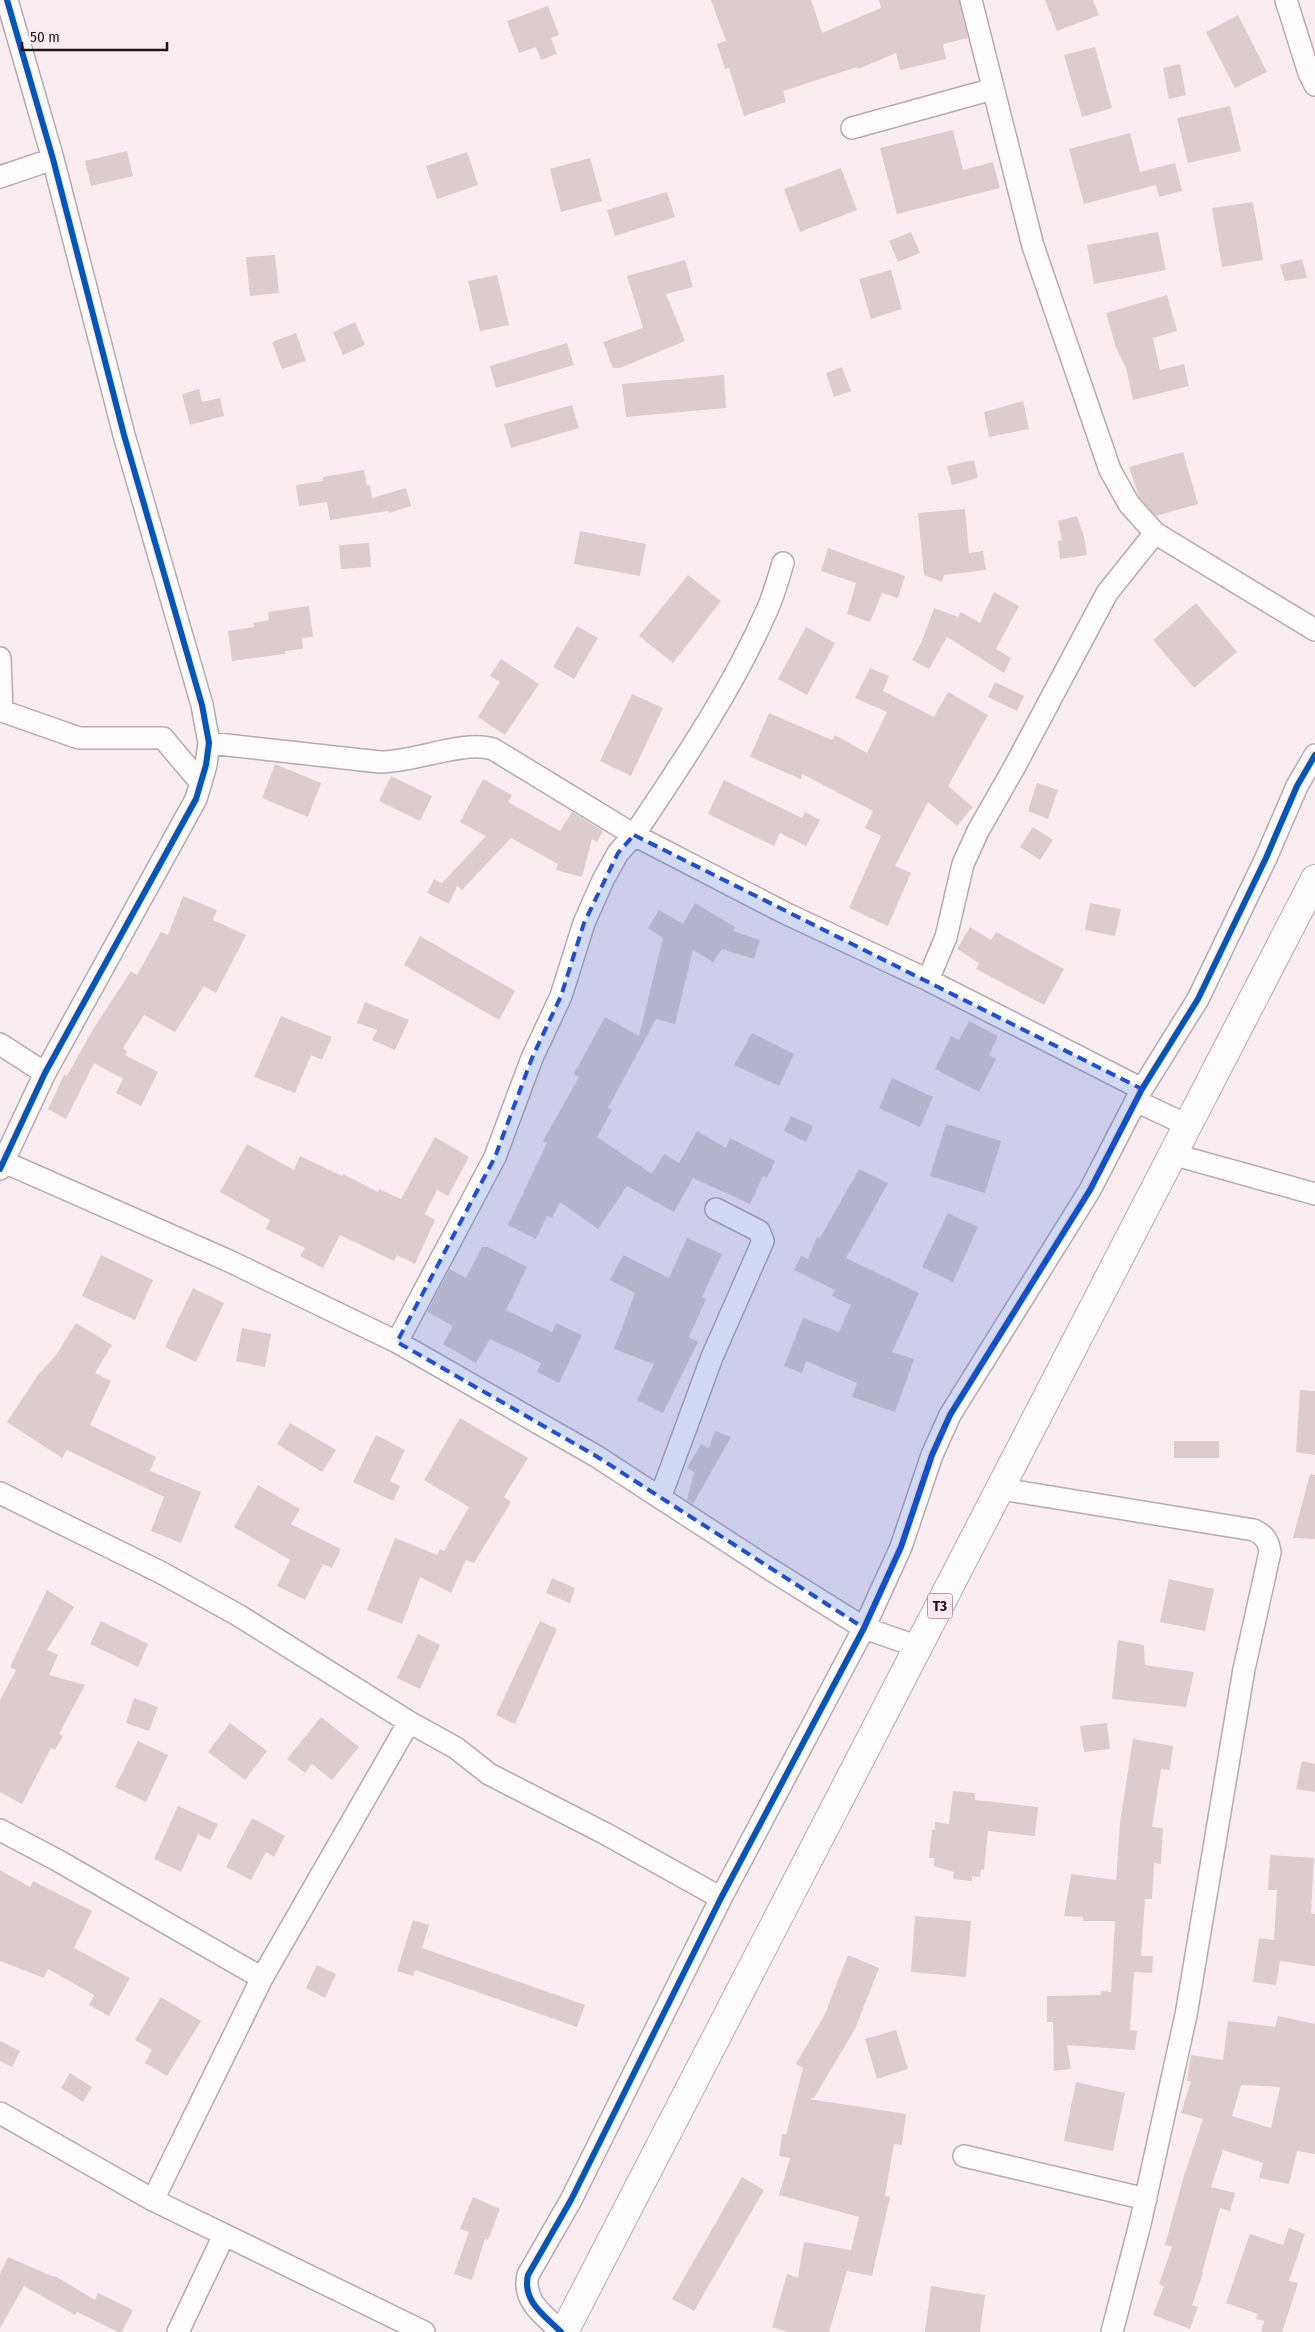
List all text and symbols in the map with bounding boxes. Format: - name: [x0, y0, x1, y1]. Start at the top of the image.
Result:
- scale bar: [22, 20, 168, 52]
- text: 50 m: [30, 28, 60, 46]
- road number: T3: [928, 1594, 952, 1618]

